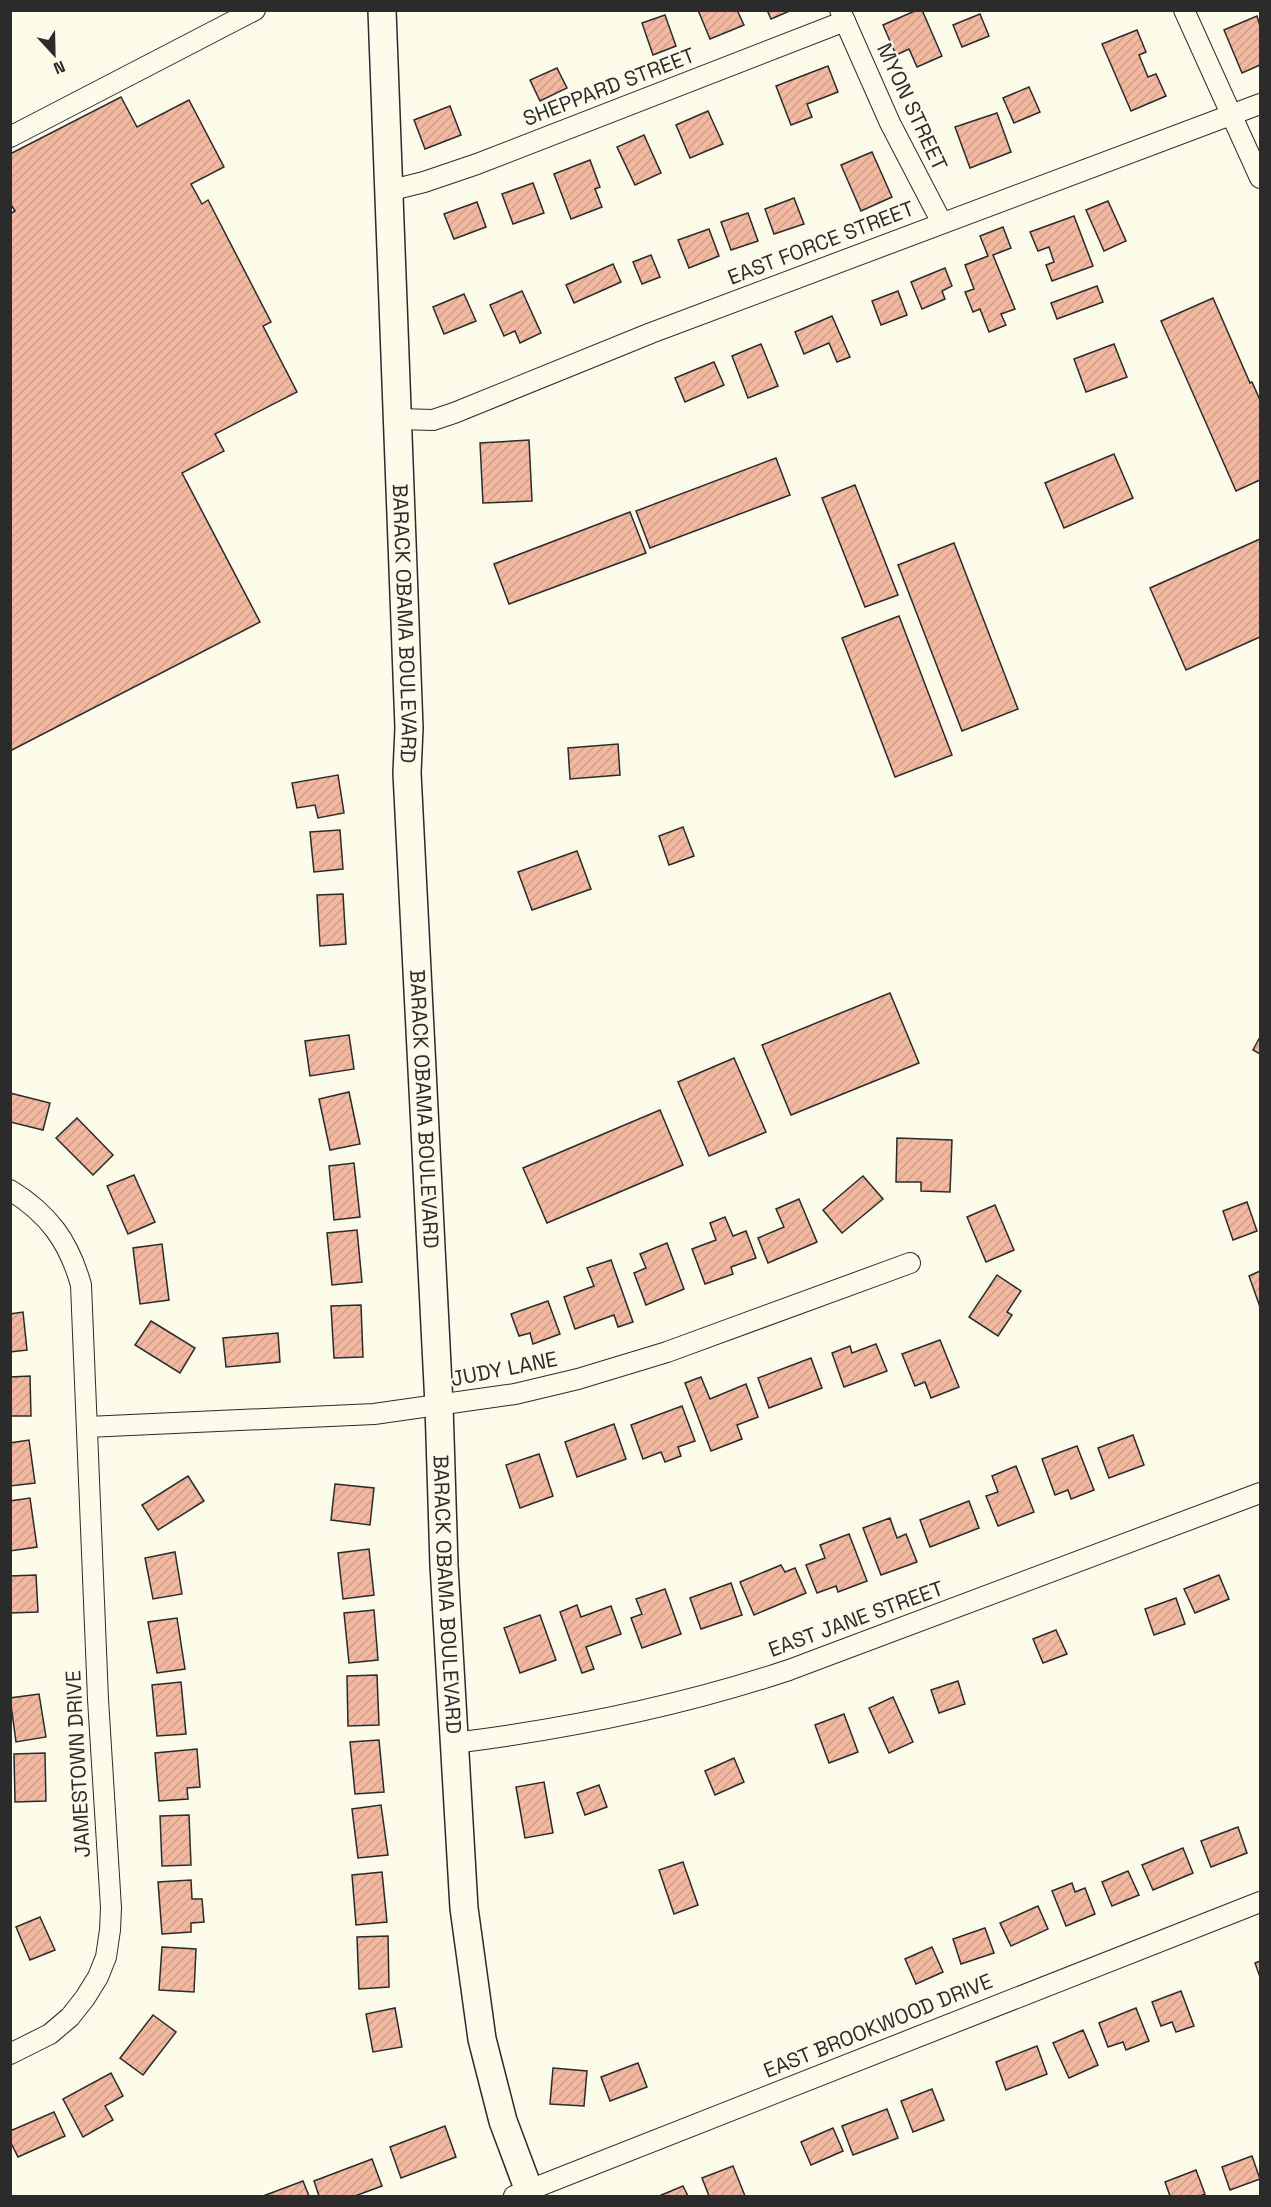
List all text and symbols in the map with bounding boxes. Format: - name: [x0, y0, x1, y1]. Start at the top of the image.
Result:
- north arrow: [24, 24, 84, 84]
- street label: MYON STREET: [871, 39, 954, 175]
- street label: SHEPPARD STREET: [519, 41, 699, 132]
- text: N: [51, 56, 68, 79]
- street label: EAST FORCE STREET: [724, 195, 918, 291]
- street label: BARACK OBAMA BOULEVARD: [387, 483, 423, 764]
- street label: BARACK OBAMA BOULEVARD: [404, 969, 445, 1249]
- street label: JUDY LANE: [448, 1345, 560, 1392]
- street label: BARACK OBAMA BOULEVARD: [428, 1454, 468, 1735]
- street label: EAST JANE STREET: [765, 1574, 947, 1663]
- street label: JAMESTOWN DRIVE: [59, 1670, 96, 1858]
- street label: EAST BROOKWOOD DRIVE: [759, 1967, 996, 2084]

